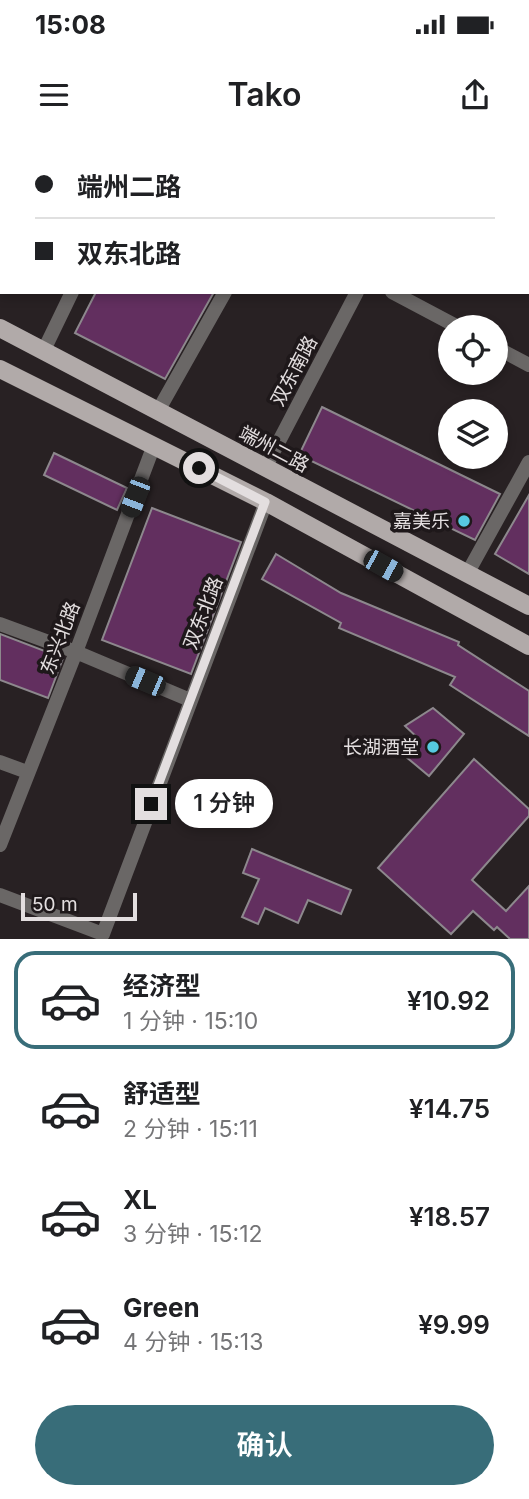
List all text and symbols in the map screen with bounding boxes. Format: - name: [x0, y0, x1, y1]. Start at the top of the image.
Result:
- text: 15:08: [35, 9, 106, 40]
- text: Tako: [227, 75, 302, 114]
- icon: menu: [35, 76, 73, 114]
- icon: share: [456, 76, 494, 114]
- text: 端州二路: [77, 171, 181, 202]
- text: 双东北路: [77, 238, 181, 269]
- map controls: [438, 315, 508, 469]
- button: locate: [438, 315, 508, 385]
- street label: 双东南路: [266, 332, 322, 410]
- button: layers: [438, 399, 508, 469]
- street label: 端州二路: [235, 421, 313, 477]
- route start: [183, 452, 215, 484]
- car: [118, 474, 153, 520]
- place label: 嘉美乐: [393, 510, 450, 533]
- marker: 嘉美乐: [456, 513, 472, 529]
- car: [360, 547, 407, 585]
- street label: 双东北路: [179, 573, 227, 653]
- street label: 东兴北路: [36, 598, 84, 678]
- car: [122, 663, 169, 699]
- place label: 长湖酒堂: [343, 736, 419, 759]
- marker: 长湖酒堂: [425, 739, 441, 755]
- callout: 1 分钟: [176, 780, 274, 828]
- route end: [135, 788, 167, 820]
- text: 1 分钟: [193, 789, 255, 817]
- scale bar: [21, 890, 136, 922]
- text: 50 m: [32, 893, 78, 916]
- icon: car: [39, 969, 102, 1032]
- text: 经济型: [123, 970, 201, 1001]
- text: ¥10.92: [407, 985, 490, 1016]
- text: 1 分钟 · 15:10: [123, 1007, 258, 1035]
- icon: car: [39, 1077, 102, 1140]
- text: 舒适型: [123, 1078, 201, 1109]
- text: ¥14.75: [409, 1093, 490, 1124]
- text: 2 分钟 · 15:11: [123, 1115, 258, 1143]
- text: XL: [123, 1184, 157, 1215]
- icon: car: [39, 1185, 102, 1248]
- text: ¥18.57: [409, 1201, 490, 1232]
- text: 3 分钟 · 15:12: [123, 1220, 263, 1248]
- text: Green: [123, 1292, 200, 1323]
- icon: car: [39, 1293, 102, 1356]
- text: ¥9.99: [418, 1309, 490, 1340]
- text: 4 分钟 · 15:13: [123, 1328, 263, 1356]
- button: 确认: [35, 1405, 494, 1485]

